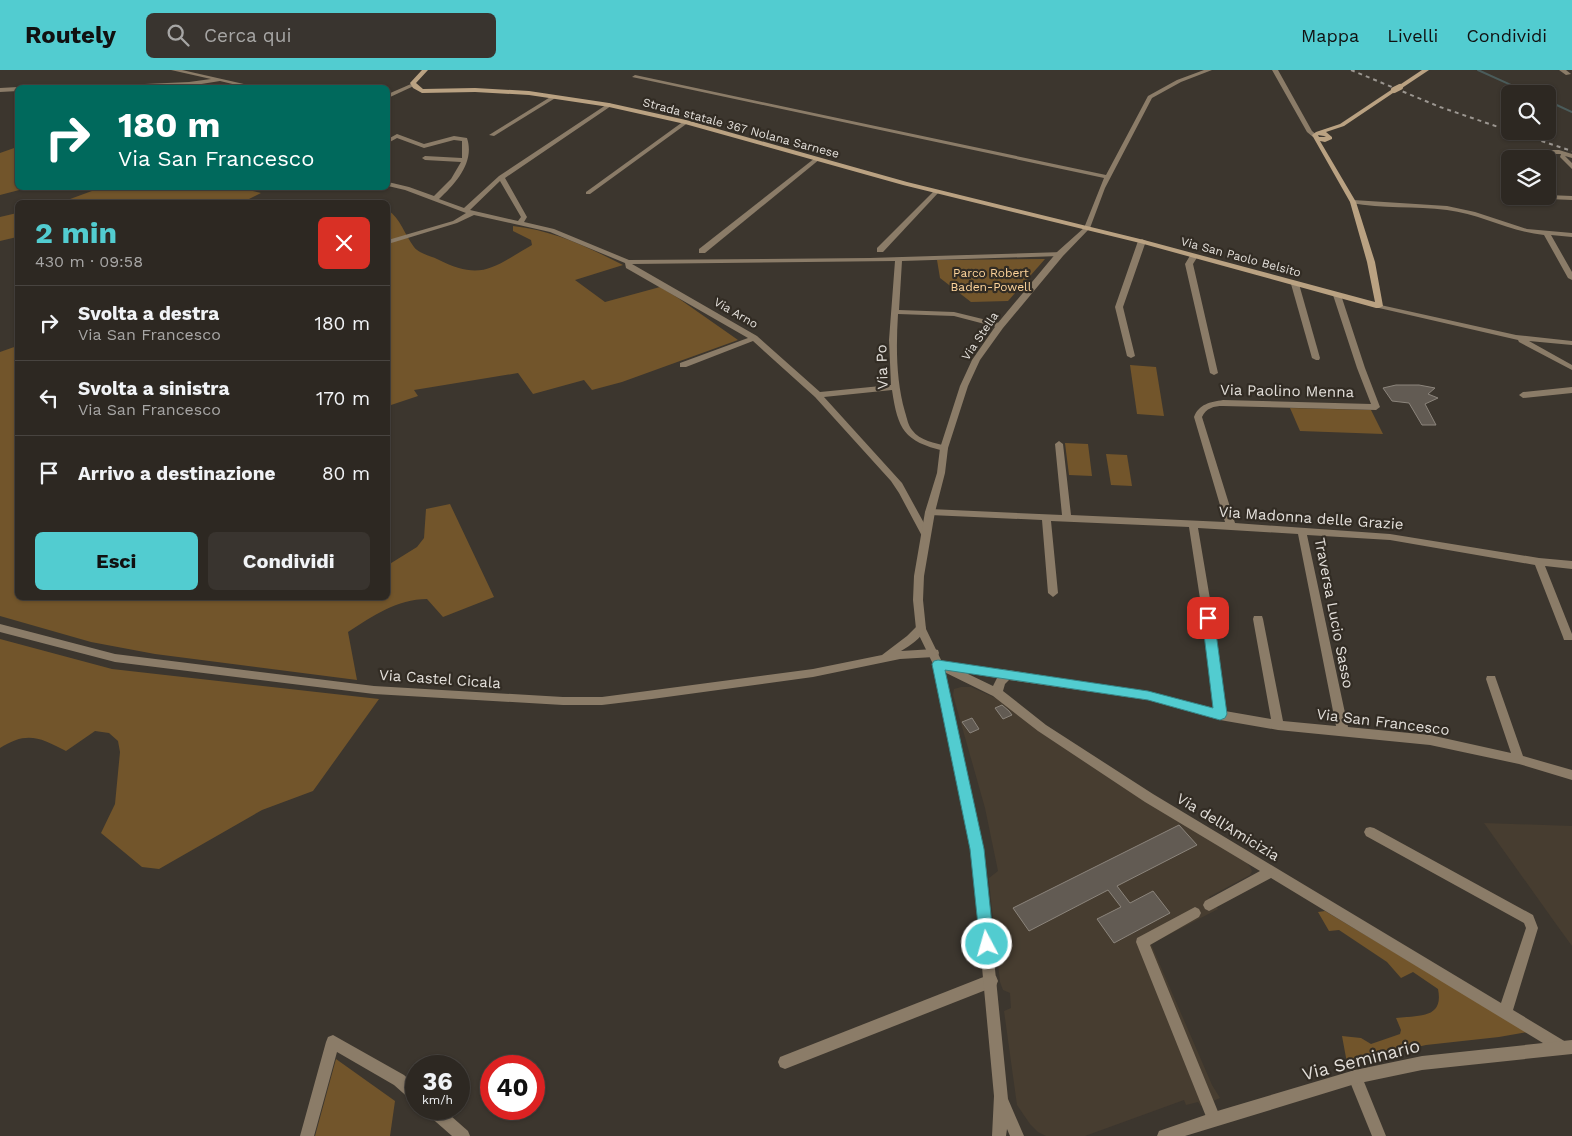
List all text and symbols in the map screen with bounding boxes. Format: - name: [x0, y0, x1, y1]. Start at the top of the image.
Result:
- search box: [146, 13, 496, 58]
- text: Routely: [25, 21, 116, 49]
- icon: search: [164, 21, 192, 49]
- text: Cerca qui: [204, 24, 292, 47]
- text: Mappa: [1301, 25, 1359, 46]
- text: Livelli: [1387, 25, 1438, 46]
- text: Condividi: [1466, 25, 1547, 46]
- map controls: [1501, 85, 1556, 205]
- button: search: [1501, 85, 1556, 140]
- street label: Strada statale 367 Nolana Sarnese: [641, 95, 841, 161]
- text: 180 m: [118, 104, 221, 146]
- icon: right: [35, 105, 100, 170]
- text: Via San Francesco: [118, 146, 314, 171]
- button: layers: [1501, 150, 1556, 205]
- text: 2 min: [35, 215, 117, 250]
- button: close: [318, 217, 370, 269]
- street label: Via San Paolo Belsito: [1179, 234, 1303, 280]
- text: 430 m · 09:58: [35, 252, 143, 271]
- park label: Parco Robert Baden-Powell: [951, 266, 1032, 294]
- street label: Via Arno: [711, 295, 761, 331]
- text: Svolta a destra: [78, 302, 219, 325]
- icon: right: [35, 309, 63, 337]
- street label: Via Stella: [959, 309, 1001, 363]
- text: 180 m: [314, 312, 370, 335]
- text: Via San Francesco: [78, 325, 221, 344]
- street label: Via Po: [872, 344, 892, 390]
- text: Svolta a sinistra: [78, 377, 229, 400]
- street label: Via Paolino Menna: [1220, 381, 1355, 401]
- icon: left: [35, 384, 63, 412]
- text: 170 m: [316, 387, 370, 410]
- text: Via San Francesco: [78, 400, 221, 419]
- icon: arrive: [35, 459, 63, 487]
- text: Arrivo a destinazione: [78, 462, 275, 485]
- text: 80 m: [322, 462, 370, 485]
- street label: Via Madonna delle Grazie: [1218, 503, 1404, 533]
- button: Esci: [35, 532, 198, 590]
- button: Condividi: [208, 532, 370, 590]
- street label: Traversa Lucio Sasso: [1311, 536, 1357, 690]
- pin: [1187, 597, 1229, 639]
- icon: arrive: [1194, 604, 1222, 632]
- street label: Via Castel Cicala: [379, 666, 502, 692]
- street label: Via San Francesco: [1315, 705, 1451, 739]
- street label: Via dell'Amicizia: [1173, 789, 1283, 865]
- position arrow: [960, 917, 1012, 969]
- street label: Via Seminario: [1300, 1035, 1422, 1084]
- speed limit sign: 40: [480, 1055, 545, 1120]
- text: 36: [422, 1067, 453, 1096]
- text: km/h: [422, 1093, 453, 1107]

